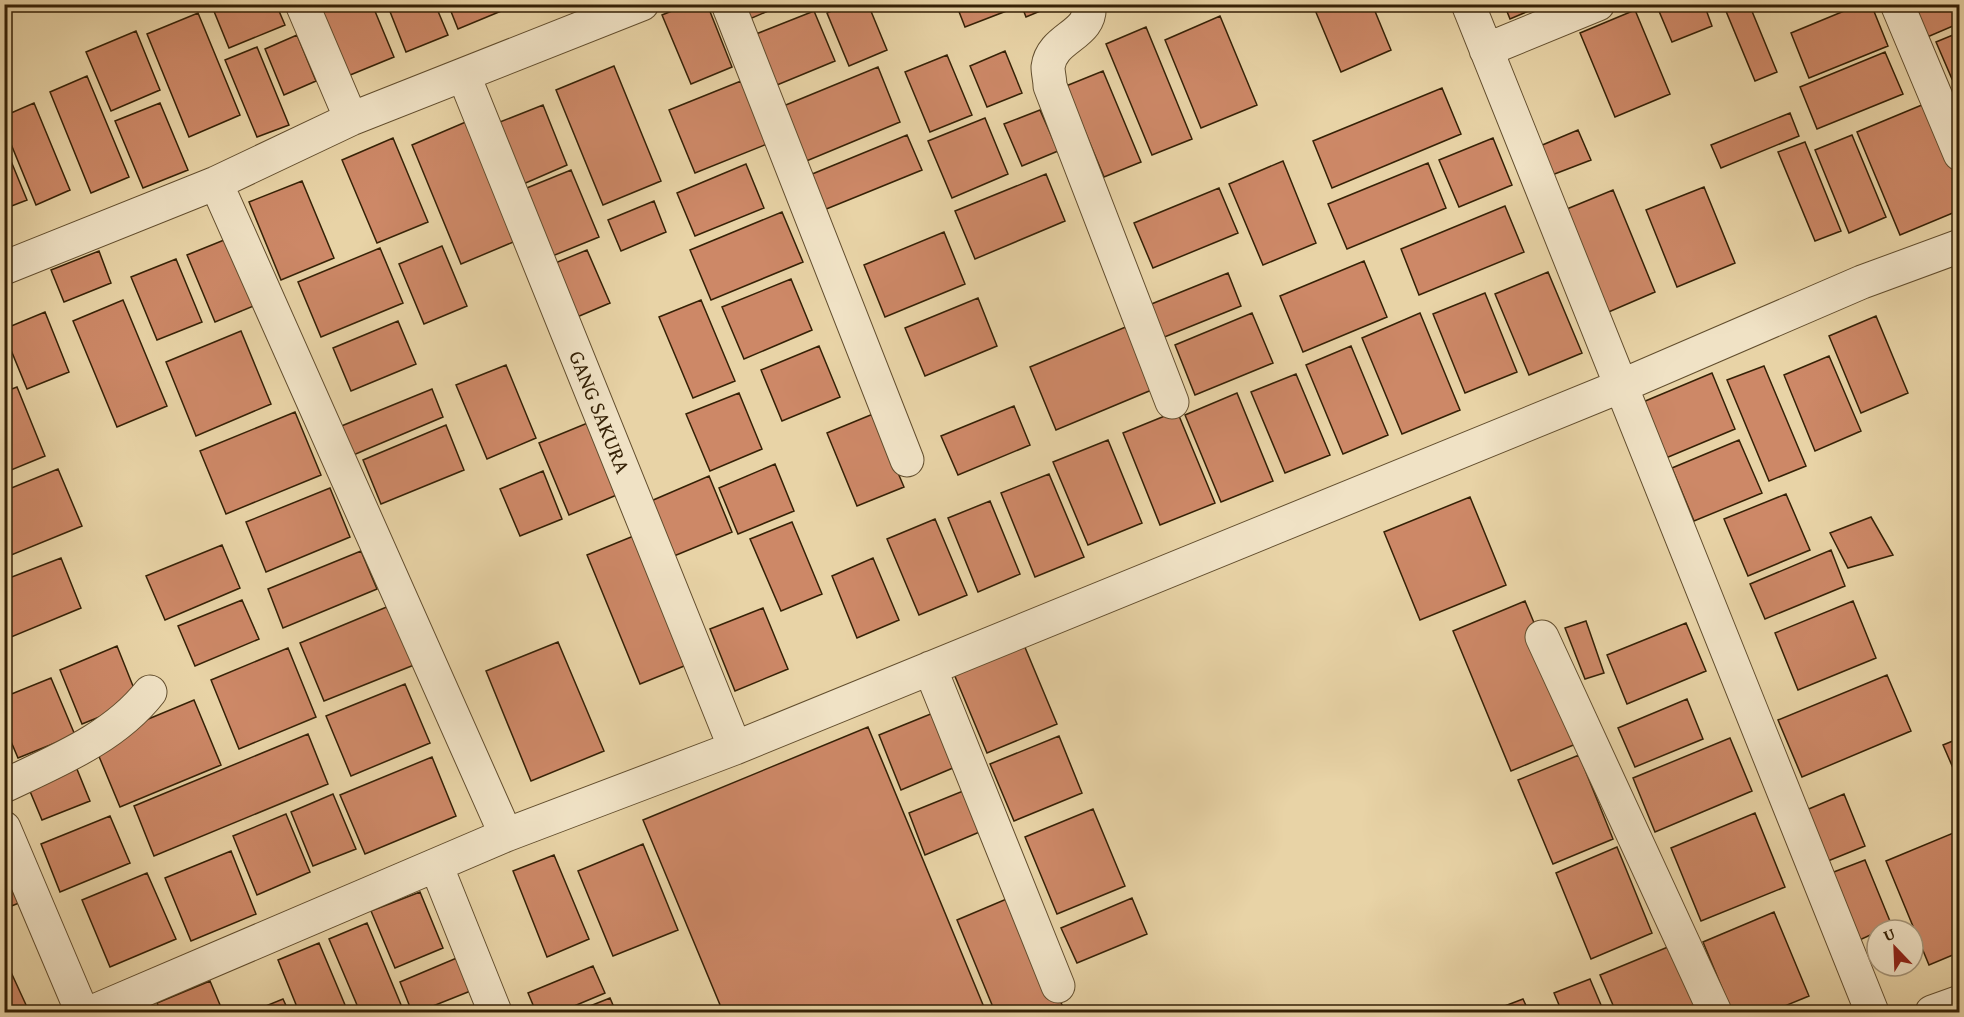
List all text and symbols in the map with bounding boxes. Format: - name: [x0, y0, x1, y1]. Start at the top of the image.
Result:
- street label: GANG SAKURA: [561, 346, 639, 478]
- north arrow: [1865, 918, 1925, 978]
- text: U: [1879, 921, 1899, 947]

